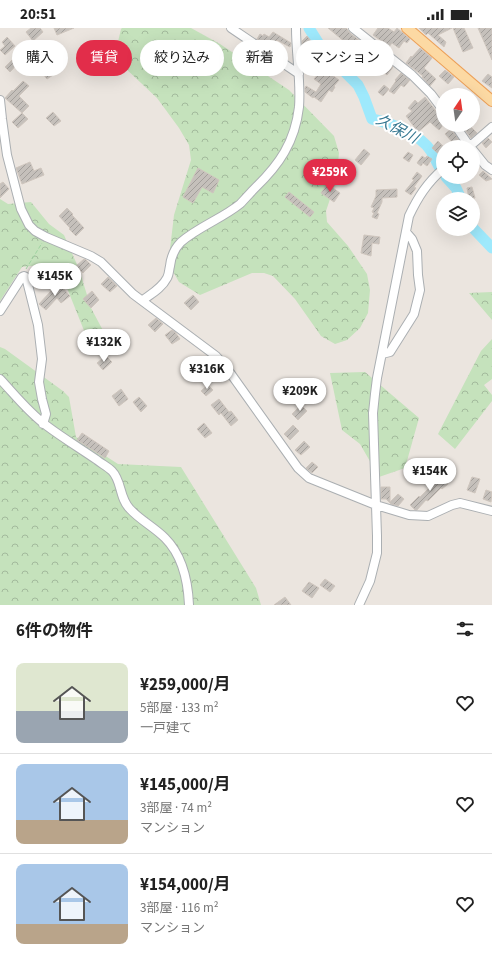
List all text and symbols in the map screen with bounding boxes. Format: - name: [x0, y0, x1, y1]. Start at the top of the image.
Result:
- text: 20:51: [20, 4, 56, 25]
- chip: 購入: [12, 40, 68, 76]
- chip: 賃貸: [76, 40, 132, 76]
- chip: 絞り込み: [140, 40, 224, 76]
- chip: 新着: [232, 40, 288, 76]
- chip: マンション: [296, 40, 394, 76]
- north arrow: [436, 88, 480, 132]
- map controls: [436, 88, 480, 236]
- water label: 久保川: [372, 109, 424, 150]
- button: locate: [436, 140, 480, 184]
- pin: ¥259K: [302, 159, 358, 193]
- text: ¥259K: [312, 163, 348, 181]
- button: layers: [436, 192, 480, 236]
- pin: ¥145K: [27, 263, 83, 297]
- text: ¥145K: [37, 267, 73, 285]
- pin: ¥132K: [76, 329, 132, 363]
- text: ¥132K: [86, 333, 122, 351]
- pin: ¥316K: [179, 356, 235, 390]
- text: ¥316K: [189, 360, 225, 378]
- pin: ¥209K: [272, 378, 328, 412]
- text: ¥209K: [282, 382, 318, 400]
- pin: ¥154K: [402, 458, 458, 492]
- text: ¥154K: [412, 462, 448, 480]
- icon: filters: [454, 618, 476, 640]
- text: 6件の物件: [16, 619, 93, 643]
- text: ¥259,000/月: [140, 673, 231, 697]
- icon: home: [48, 679, 96, 727]
- icon: heart: [454, 692, 476, 714]
- text: 5部屋 · 133 m²: [140, 699, 218, 717]
- text: 一戸建て: [140, 719, 192, 737]
- text: ¥145,000/月: [140, 773, 231, 797]
- icon: home: [48, 780, 96, 828]
- icon: heart: [454, 793, 476, 815]
- text: 3部屋 · 74 m²: [140, 799, 212, 817]
- text: マンション: [140, 819, 205, 837]
- text: ¥154,000/月: [140, 873, 231, 897]
- icon: home: [48, 880, 96, 928]
- icon: heart: [454, 893, 476, 915]
- text: 3部屋 · 116 m²: [140, 899, 218, 917]
- text: マンション: [140, 919, 205, 937]

